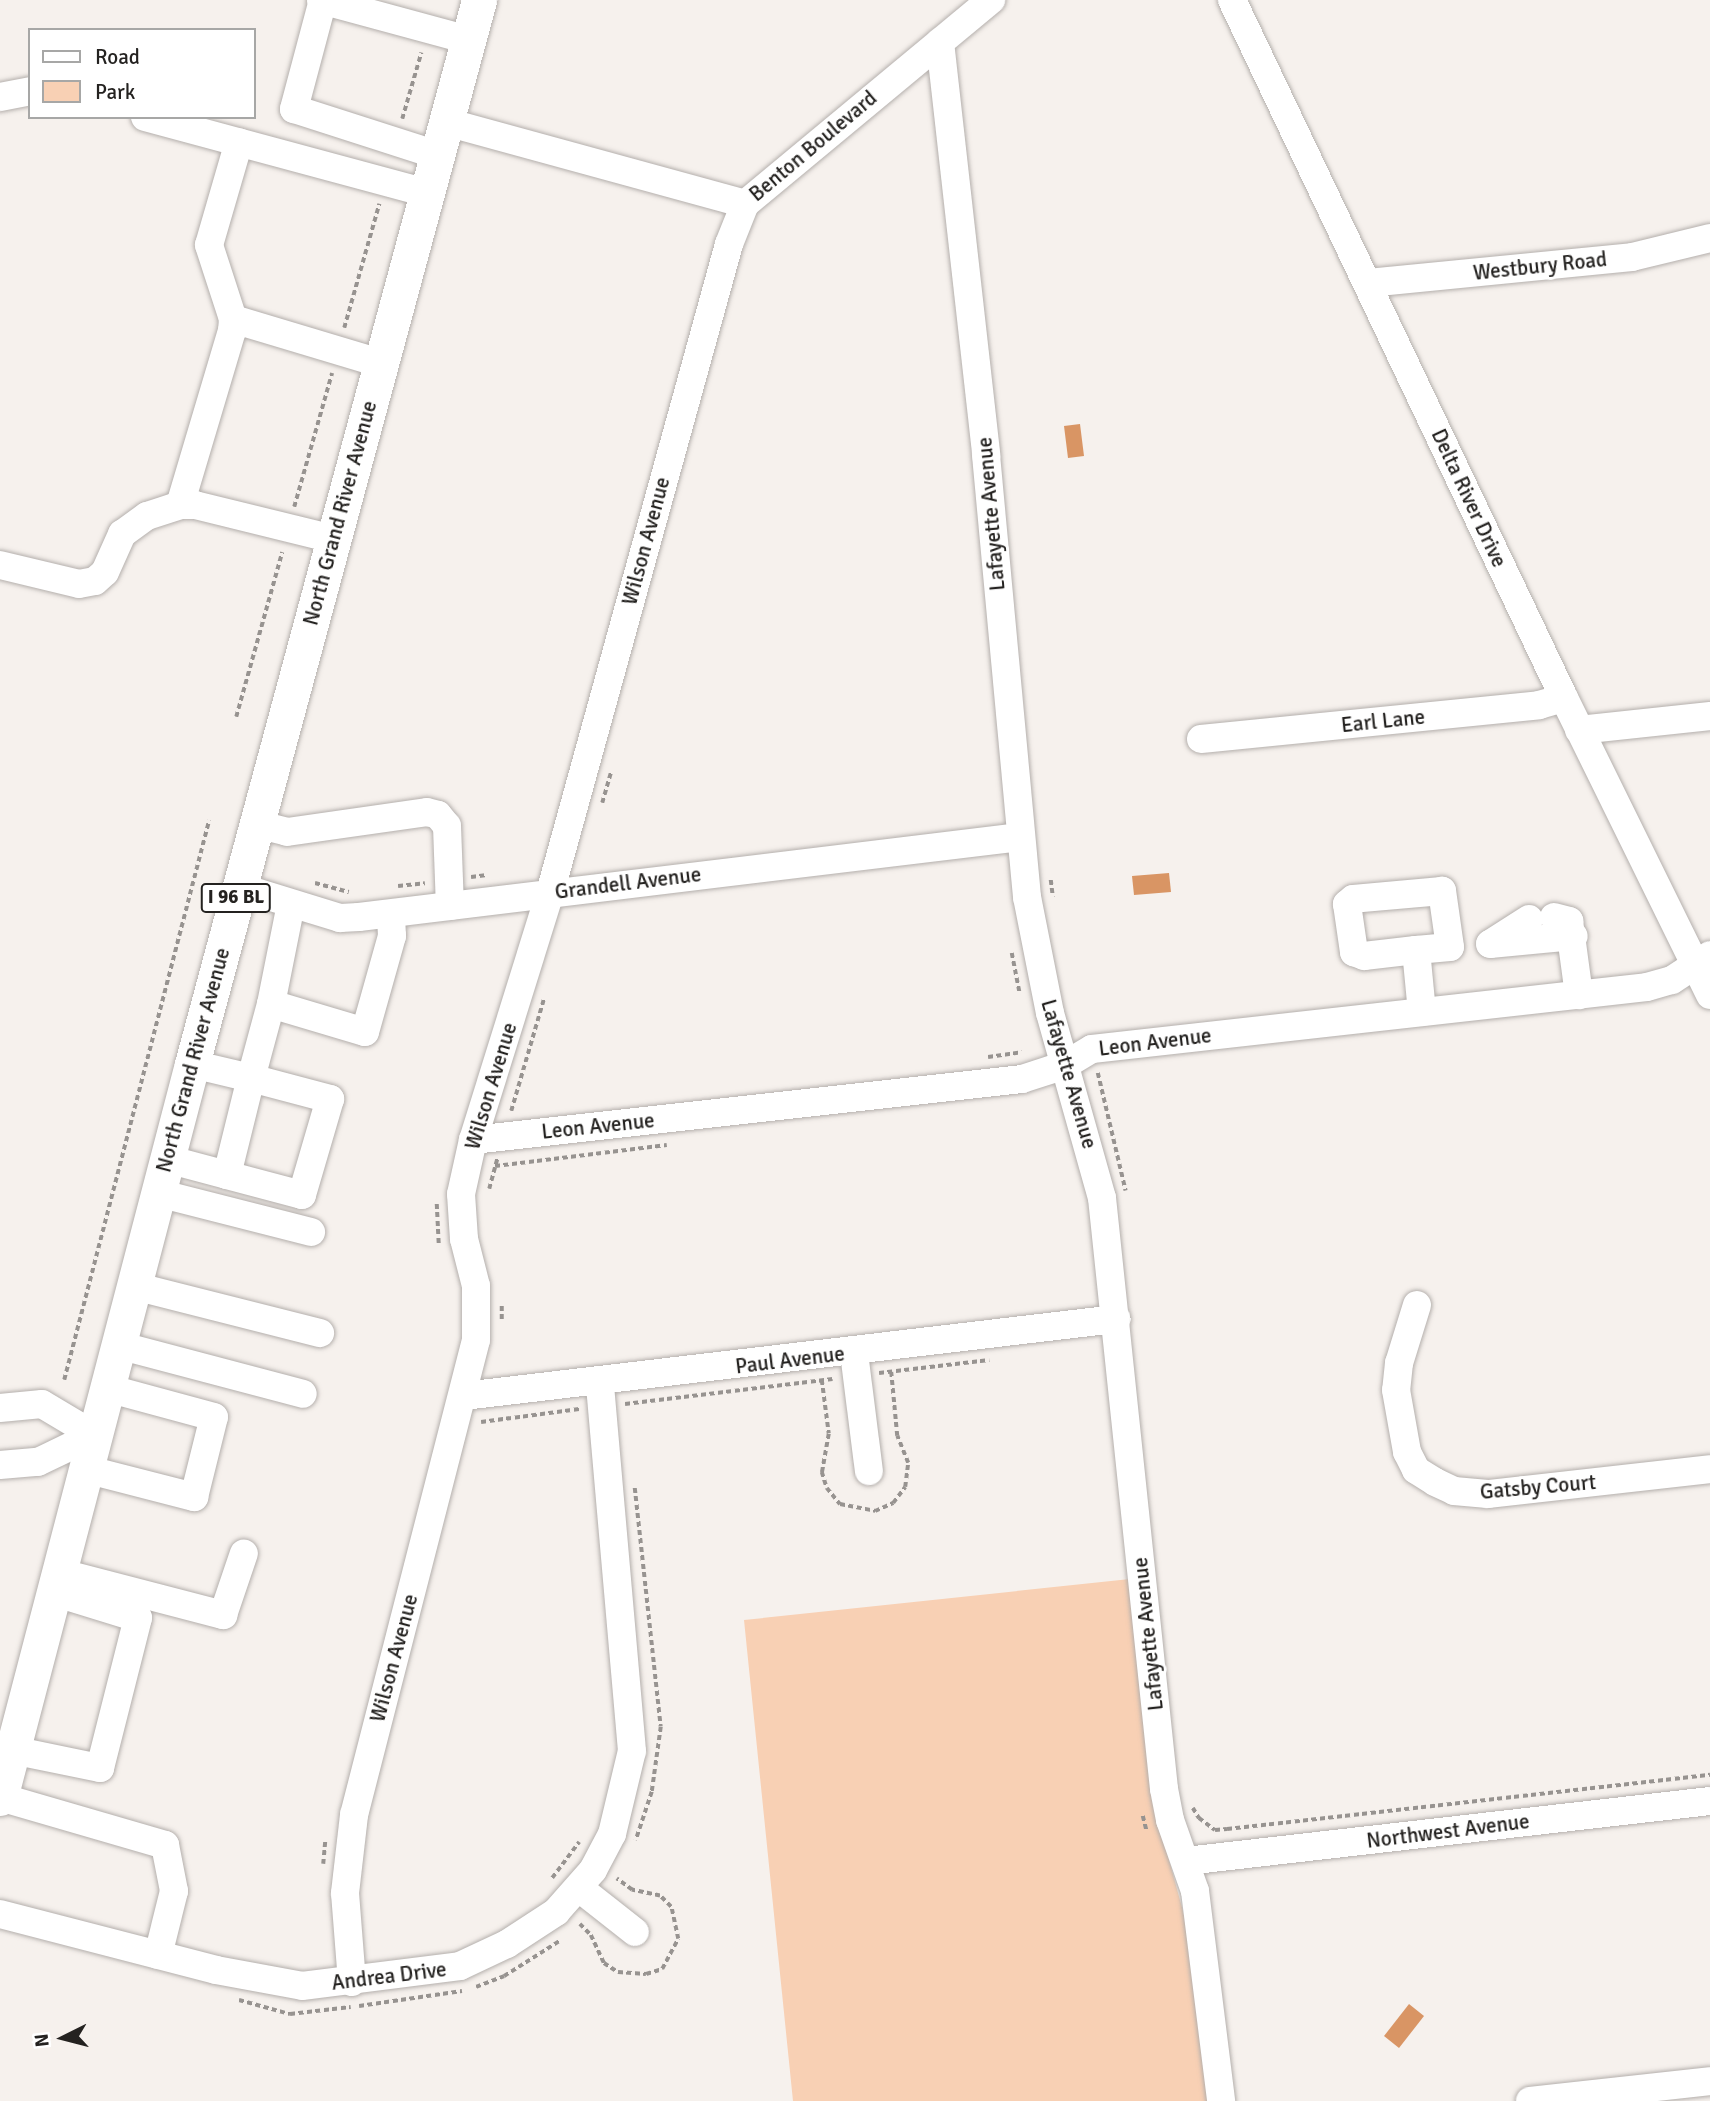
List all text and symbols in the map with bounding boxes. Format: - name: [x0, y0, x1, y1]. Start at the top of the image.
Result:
- legend: [28, 28, 256, 119]
- text: Road: [95, 44, 140, 70]
- text: Park: [95, 79, 135, 105]
- street label: Benton Boulevard: [744, 85, 882, 207]
- street label: Westbury Road: [1472, 246, 1608, 286]
- street label: North Grand River Avenue: [298, 398, 382, 628]
- street label: Delta River Drive: [1426, 425, 1512, 571]
- street label: Lafayette Avenue: [972, 436, 1010, 592]
- street label: Wilson Avenue: [617, 474, 675, 608]
- street label: Earl Lane: [1340, 704, 1426, 738]
- street label: Grandell Avenue: [553, 862, 703, 904]
- road number: I 96 BL: [199, 882, 273, 914]
- street label: North Grand River Avenue: [151, 945, 235, 1175]
- street label: Lafayette Avenue: [1036, 996, 1102, 1152]
- street label: Wilson Avenue: [460, 1019, 522, 1153]
- street label: Leon Avenue: [1097, 1023, 1213, 1061]
- street label: Leon Avenue: [540, 1108, 656, 1144]
- street label: Paul Avenue: [734, 1341, 846, 1379]
- street label: Gatsby Court: [1479, 1469, 1597, 1505]
- street label: Lafayette Avenue: [1127, 1556, 1169, 1712]
- street label: Wilson Avenue: [365, 1591, 423, 1725]
- street label: Northwest Avenue: [1365, 1808, 1531, 1854]
- street label: Andrea Drive: [330, 1956, 448, 1996]
- north arrow: [28, 2003, 98, 2073]
- text: N: [29, 2032, 55, 2048]

